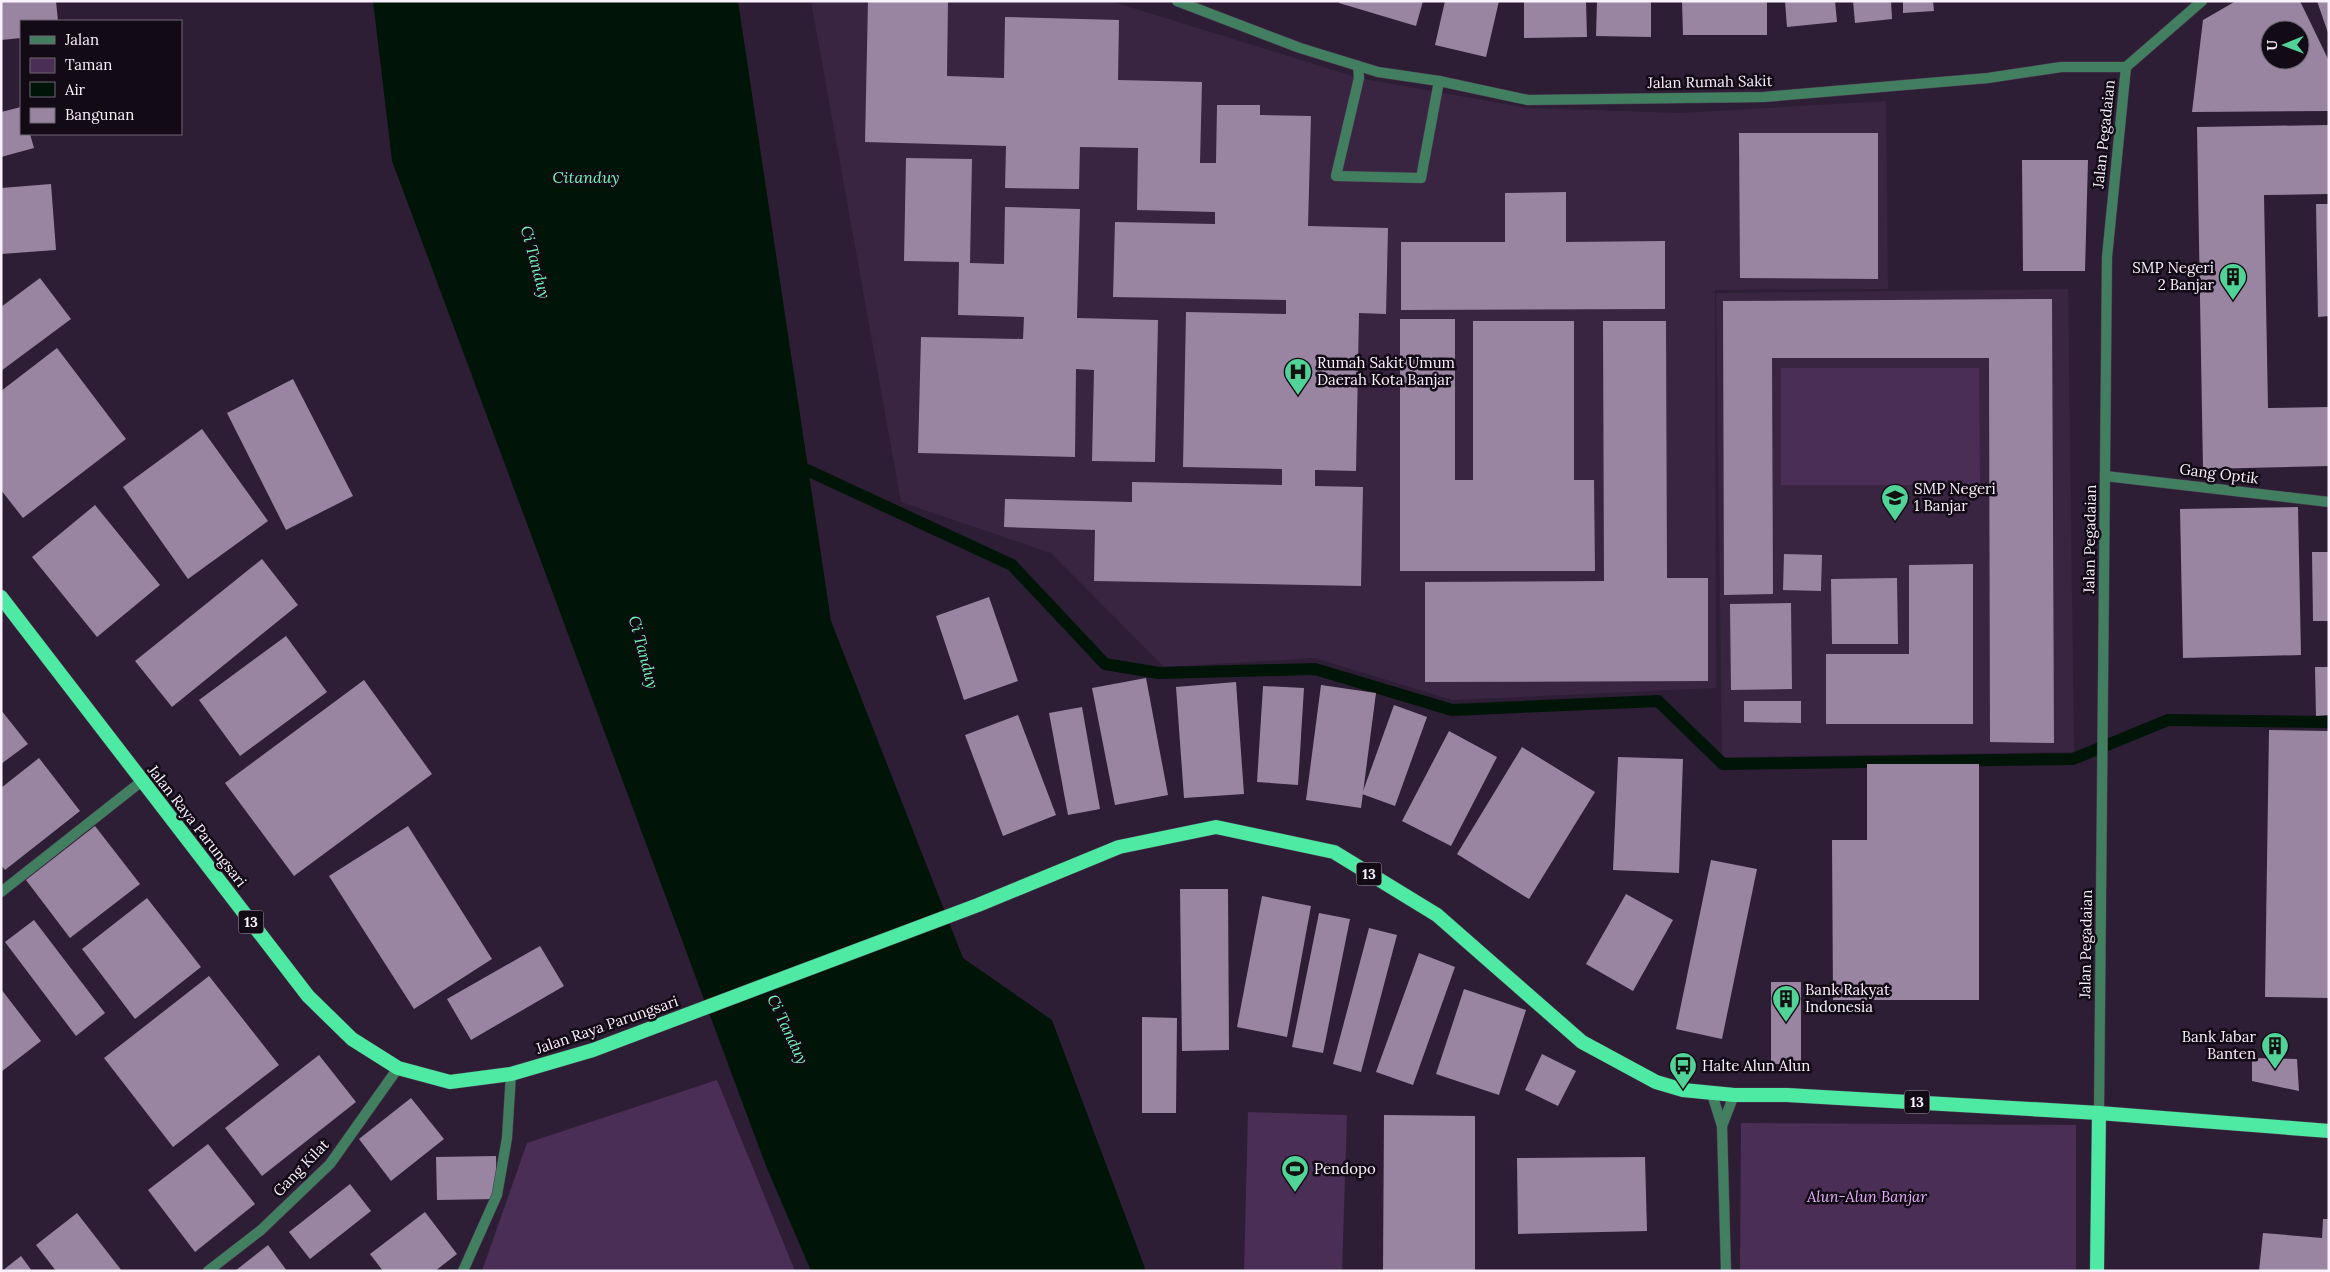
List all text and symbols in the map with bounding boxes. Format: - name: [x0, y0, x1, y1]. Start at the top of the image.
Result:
- legend: [20, 20, 182, 135]
- north arrow: [2260, 20, 2310, 70]
- text: Jalan: [64, 30, 99, 49]
- text: U: [2263, 39, 2281, 51]
- text: Taman: [65, 55, 112, 74]
- street label: Jalan Rumah Sakit: [1646, 71, 1773, 92]
- street label: Jalan Pegadaian: [2088, 79, 2119, 190]
- text: Air: [64, 80, 86, 99]
- text: Bangunan: [65, 105, 134, 124]
- water label: Citanduy: [552, 167, 620, 187]
- water label: Ci Tanduy: [517, 223, 555, 301]
- place label: SMP Negeri 2 Banjar: [2132, 258, 2214, 294]
- building icon: SMP Negeri 2 Banjar: [2218, 262, 2248, 301]
- place label: Rumah Sakit Umum Daerah Kota Banjar: [1317, 353, 1455, 389]
- hospital icon: Rumah Sakit Umum Daerah Kota Banjar: [1283, 357, 1313, 396]
- street label: Gang Optik: [2178, 459, 2260, 488]
- place label: SMP Negeri 1 Banjar: [1914, 479, 1996, 515]
- school or university icon: SMP Negeri 1 Banjar: [1880, 483, 1910, 522]
- street label: Jalan Pegadaian: [2079, 484, 2100, 595]
- water label: Ci Tanduy: [625, 613, 663, 691]
- street label: Jalan Raya Parungsari: [143, 760, 251, 890]
- road number: 13: [1356, 862, 1382, 886]
- street label: Jalan Pegadaian: [2075, 889, 2096, 1000]
- road number: 13: [238, 910, 264, 934]
- place label: Bank Rakyat Indonesia: [1805, 980, 1890, 1016]
- building icon: Bank Rakyat Indonesia: [1771, 984, 1801, 1023]
- street label: Jalan Raya Parungsari: [532, 991, 681, 1058]
- water label: Ci Tanduy: [763, 991, 813, 1067]
- place label: Bank Jabar Banten: [2182, 1027, 2256, 1063]
- building icon: Bank Jabar Banten: [2260, 1031, 2290, 1070]
- bus stop icon: Halte Alun Alun: [1668, 1051, 1698, 1090]
- place label: Halte Alun Alun: [1702, 1056, 1810, 1075]
- road number: 13: [1904, 1090, 1930, 1114]
- street label: Gang Kilat: [269, 1135, 333, 1200]
- sports icon: Pendopo: [1280, 1154, 1310, 1193]
- place label: Pendopo: [1314, 1159, 1376, 1178]
- park label: Alun-Alun Banjar: [1806, 1187, 1927, 1206]

